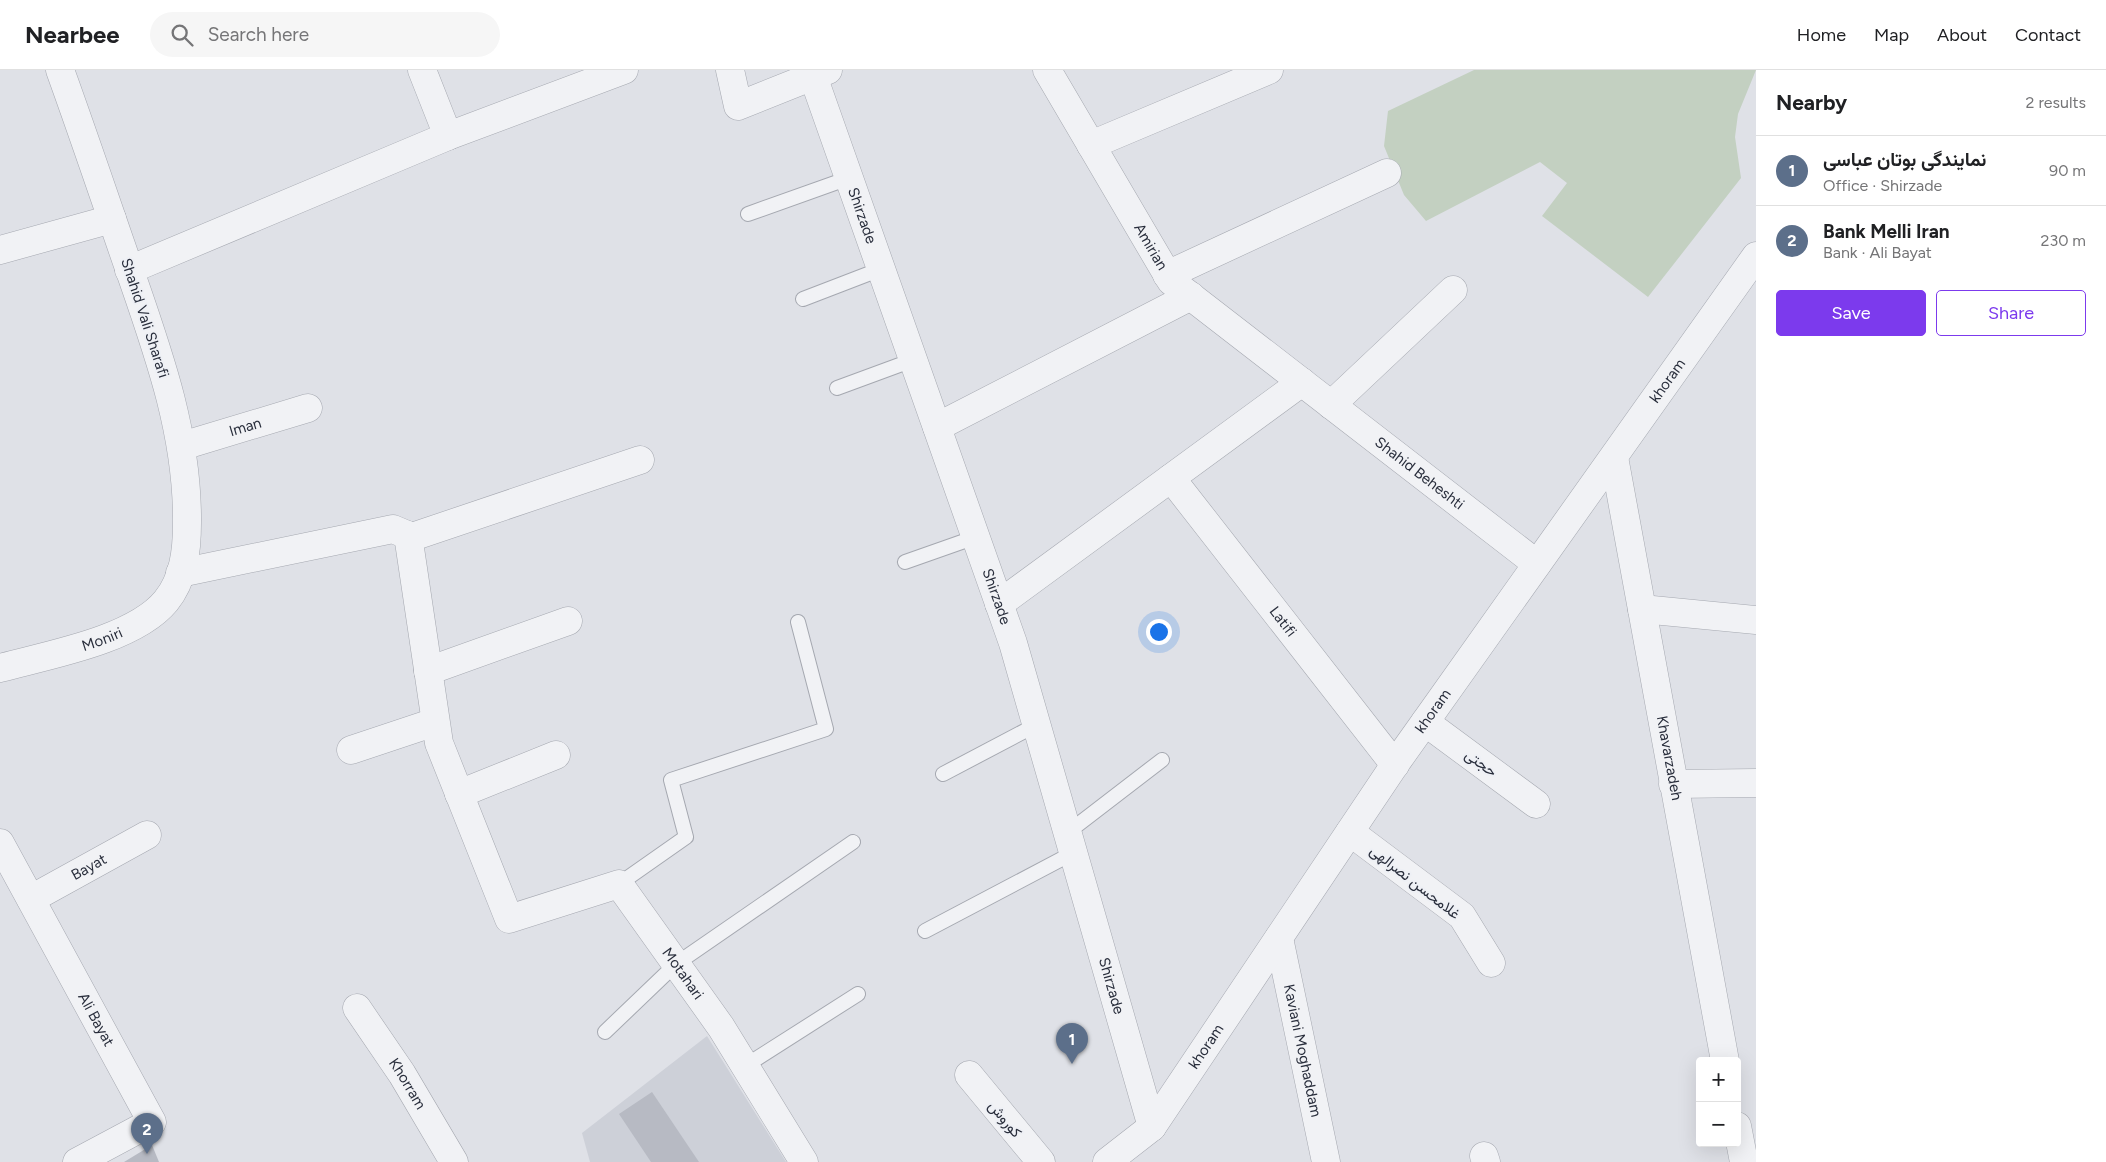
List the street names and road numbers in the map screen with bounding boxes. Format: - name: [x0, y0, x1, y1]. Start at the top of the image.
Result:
- street label: Shirzade: [844, 185, 880, 246]
- street label: Amirian: [1130, 220, 1172, 273]
- street label: Shahid Vali Sharafi: [117, 256, 173, 380]
- street label: khoram: [1646, 355, 1689, 406]
- street label: Iman: [227, 414, 264, 440]
- street label: Shahid Beheshti: [1371, 433, 1468, 513]
- street label: Shirzade: [978, 566, 1015, 627]
- street label: Latifi: [1266, 603, 1300, 640]
- street label: Moniri: [80, 624, 125, 655]
- street label: khoram: [1411, 685, 1455, 736]
- street label: Khavarzadeh: [1653, 714, 1686, 802]
- street label: حجتی: [1461, 745, 1501, 781]
- street label: غلامحسن نصرالهی: [1366, 841, 1464, 924]
- street label: Bayat: [68, 850, 110, 884]
- street label: Motahari: [658, 944, 707, 1003]
- street label: Shirzade: [1095, 955, 1128, 1016]
- street label: Kaviani Moghaddam: [1280, 982, 1325, 1119]
- street label: Ali Bayat: [74, 990, 118, 1050]
- street label: khoram: [1185, 1021, 1227, 1072]
- street label: Khorram: [385, 1055, 430, 1113]
- street label: کوروش: [984, 1097, 1026, 1142]

